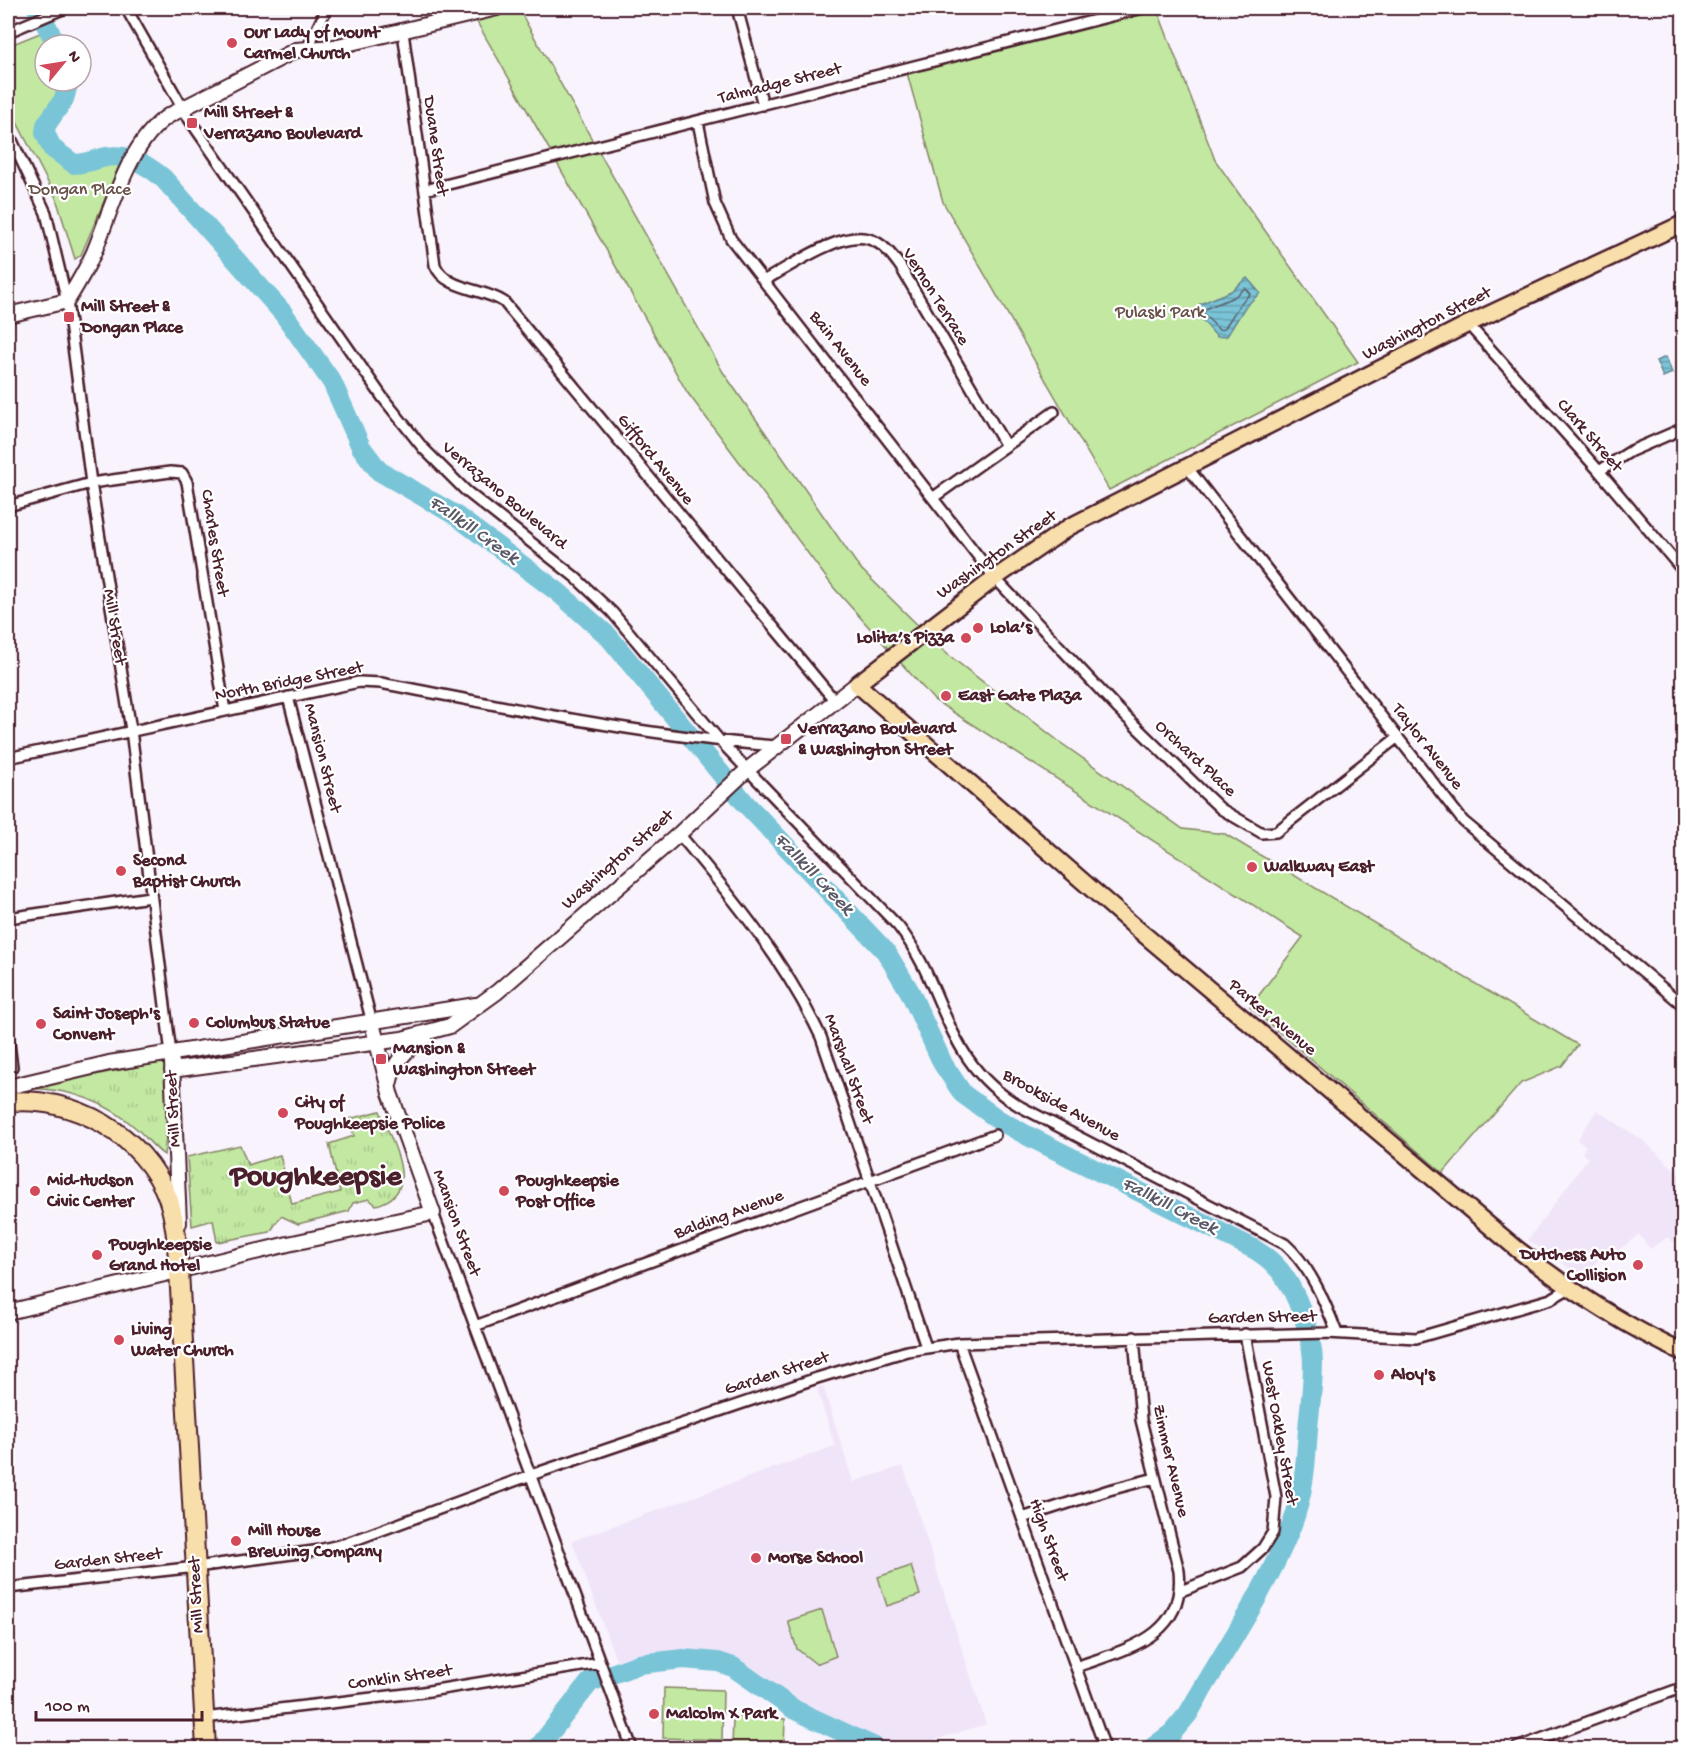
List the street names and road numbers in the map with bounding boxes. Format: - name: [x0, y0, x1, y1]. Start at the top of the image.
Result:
- street label: Talmadge Street: [715, 58, 845, 110]
- street label: Duane Street: [417, 94, 453, 199]
- street label: Vernon Terrace: [896, 244, 974, 350]
- street label: Washington Street: [1359, 282, 1496, 366]
- street label: Bain Avenue: [803, 306, 876, 392]
- street label: Clark Street: [1551, 395, 1628, 478]
- street label: Gifford Avenue: [612, 410, 699, 510]
- street label: Verrazano Boulevard: [436, 437, 572, 556]
- street label: Charles Street: [195, 488, 233, 600]
- street label: Washington Street: [933, 505, 1062, 604]
- street label: Mill Street: [98, 588, 131, 668]
- street label: North Bridge Street: [213, 657, 367, 707]
- street label: Taylor Avenue: [1386, 699, 1468, 795]
- street label: Mansion Street: [298, 701, 346, 816]
- street label: Orchard Place: [1150, 716, 1241, 802]
- street label: Washington Street: [558, 804, 680, 914]
- street label: Parker Avenue: [1223, 974, 1321, 1061]
- street label: Marshall Street: [818, 1011, 878, 1128]
- street label: Brookside Avenue: [998, 1065, 1124, 1147]
- street label: Mill Street: [161, 1069, 186, 1148]
- street label: Mansion Street: [427, 1167, 486, 1281]
- street label: Balding Avenue: [671, 1185, 787, 1245]
- street label: Garden Street: [1208, 1307, 1318, 1329]
- street label: Garden Street: [722, 1347, 833, 1401]
- street label: West Oakley Street: [1256, 1359, 1302, 1508]
- street label: Zimmer Avenue: [1147, 1403, 1193, 1520]
- street label: High Street: [1023, 1496, 1073, 1586]
- street label: Garden Street: [53, 1544, 165, 1576]
- street label: Mill Street: [184, 1555, 209, 1634]
- street label: Conklin Street: [347, 1660, 455, 1696]

